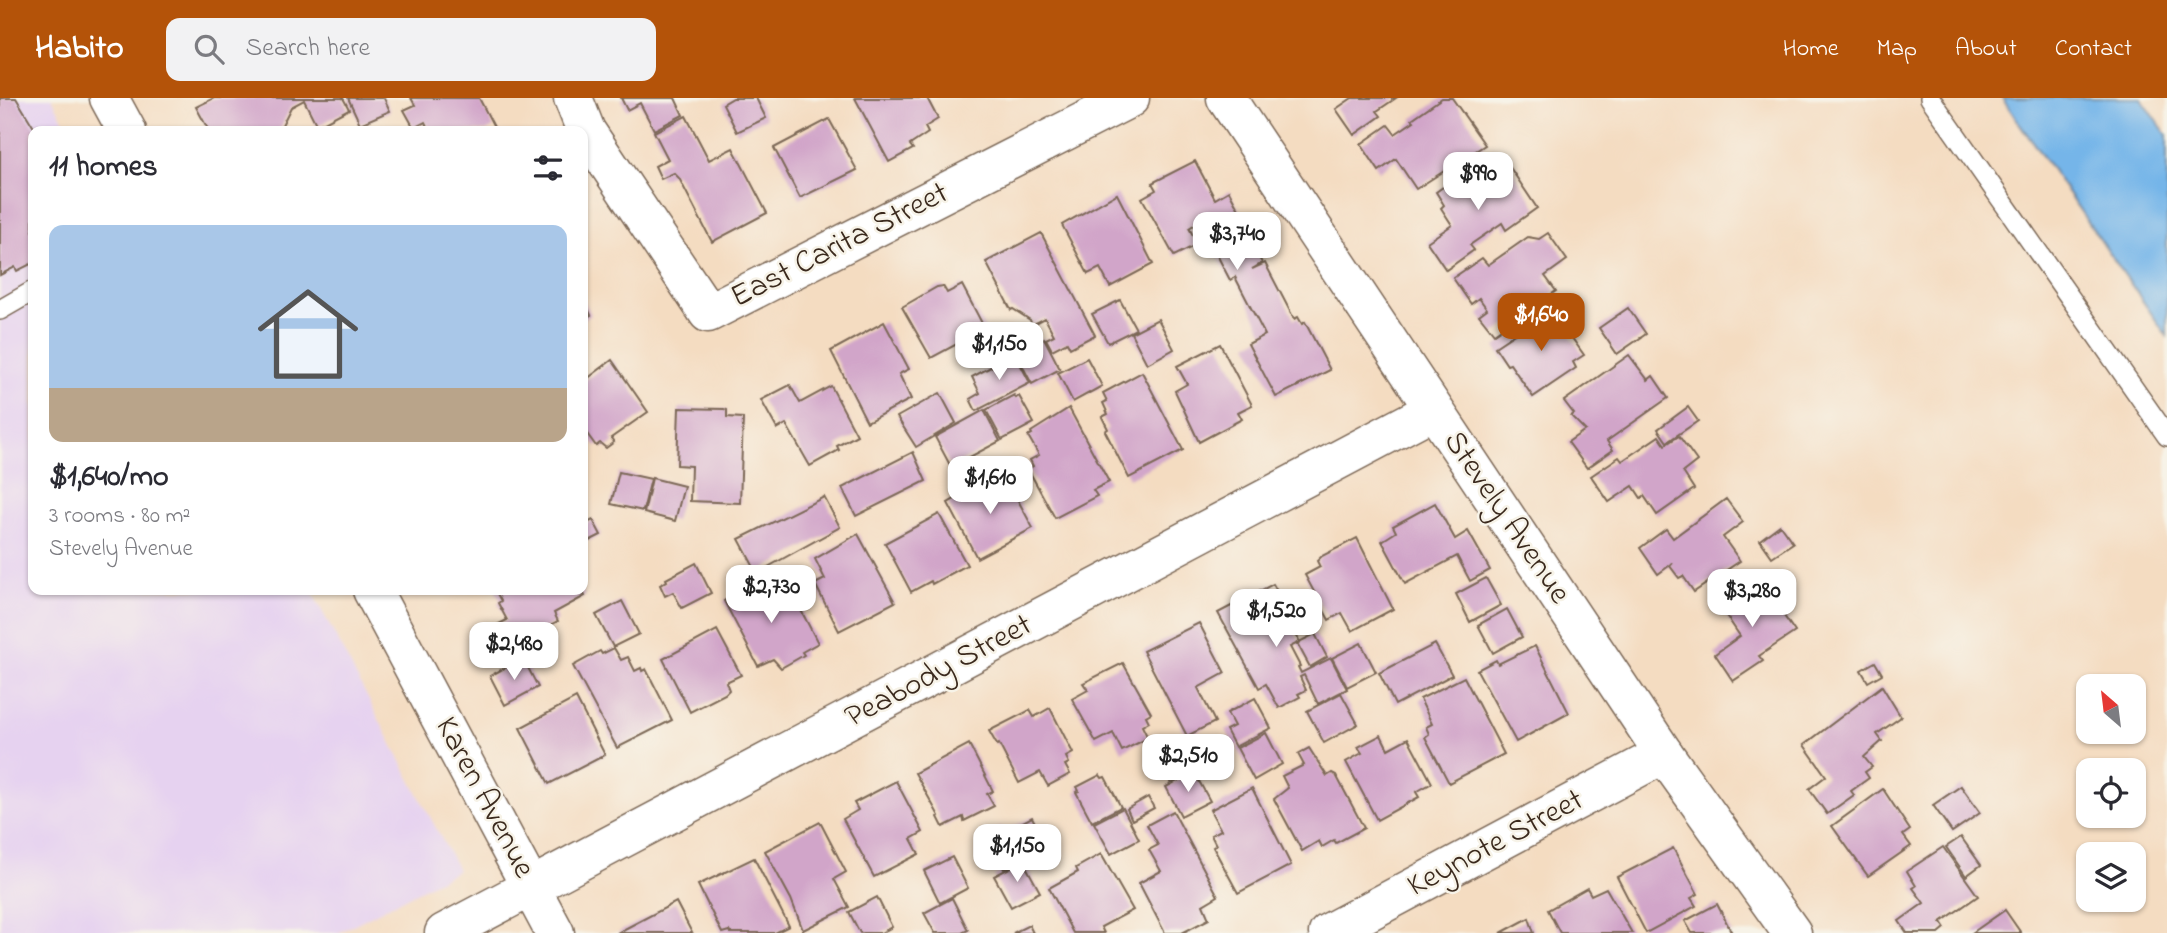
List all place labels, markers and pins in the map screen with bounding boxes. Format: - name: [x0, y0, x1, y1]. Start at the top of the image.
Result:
- pin: $990: [1437, 152, 1519, 212]
- pin: $3,740: [1180, 212, 1294, 272]
- pin: $1,640: [1484, 294, 1598, 353]
- pin: $1,150: [942, 322, 1056, 382]
- pin: $1,610: [933, 456, 1047, 516]
- pin: $2,730: [714, 566, 828, 625]
- pin: $3,280: [1695, 570, 1809, 629]
- pin: $1,520: [1219, 589, 1333, 649]
- pin: $2,480: [457, 622, 571, 682]
- pin: $2,510: [1131, 734, 1245, 794]
- pin: $1,150: [960, 824, 1074, 884]

